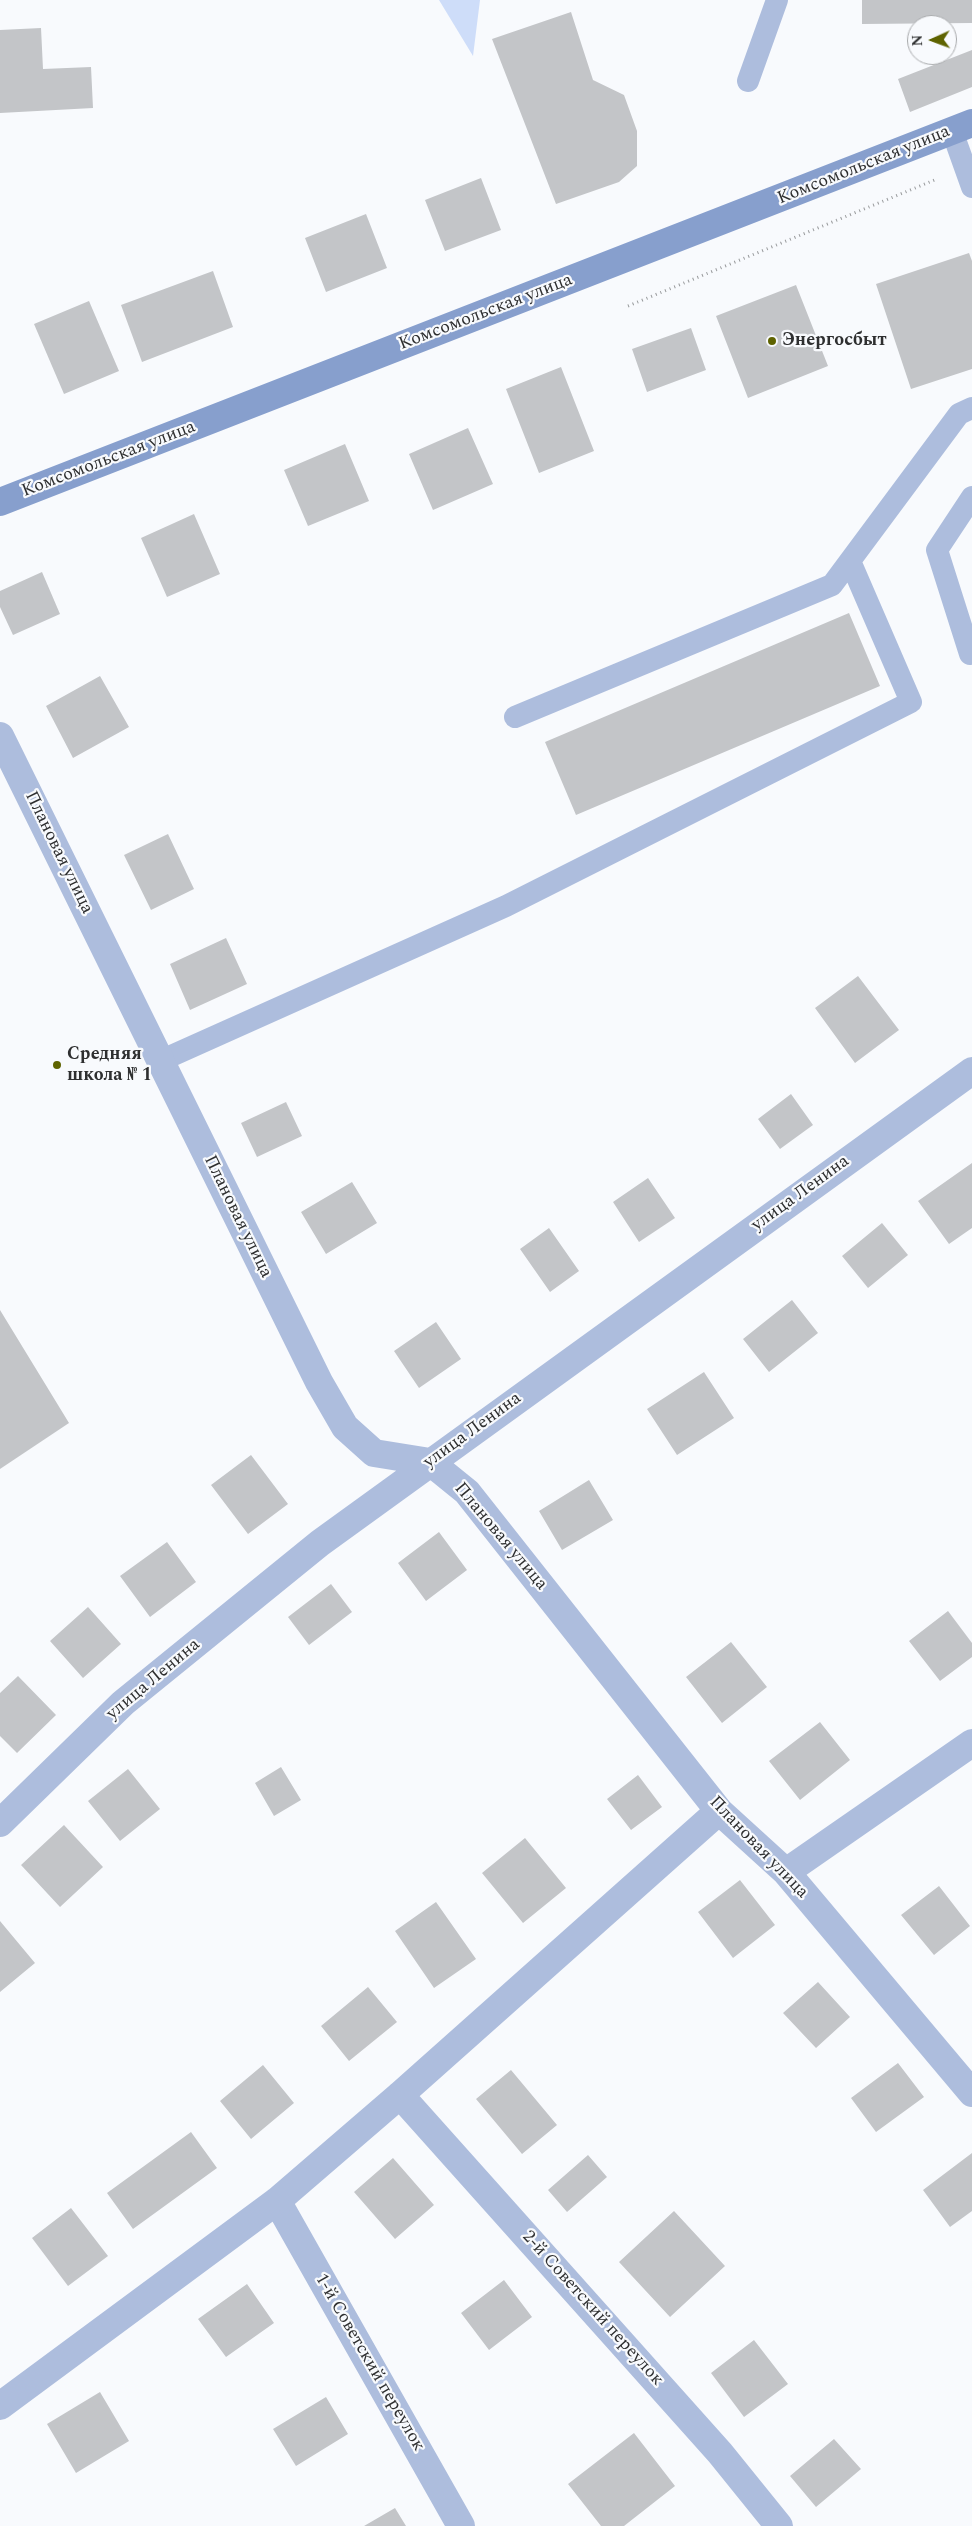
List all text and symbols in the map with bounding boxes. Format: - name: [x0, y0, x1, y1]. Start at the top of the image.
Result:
- north arrow: [907, 15, 957, 65]
- text: N: [907, 34, 928, 47]
- street label: Комсомольская улица: [775, 121, 953, 211]
- street label: Комсомольская улица: [396, 270, 576, 356]
- place label: Энергосбыт: [782, 330, 886, 352]
- marker: Энергосбыт: [766, 335, 778, 347]
- street label: Комсомольская улица: [19, 417, 199, 503]
- street label: Плановая улица: [19, 788, 97, 918]
- place label: Средняя школа № 1: [67, 1044, 152, 1086]
- marker: Средняя школа № 1: [51, 1059, 63, 1071]
- street label: улица Ленина: [748, 1151, 854, 1237]
- street label: Плановая улица: [198, 1152, 276, 1282]
- street label: улица Ленина: [420, 1388, 526, 1474]
- street label: Плановая улица: [449, 1479, 551, 1595]
- street label: улица Ленина: [103, 1635, 205, 1725]
- street label: Плановая улица: [704, 1792, 812, 1904]
- street label: 2-й Советский переулок: [517, 2227, 667, 2391]
- street label: 1-й Советский переулок: [309, 2270, 429, 2456]

